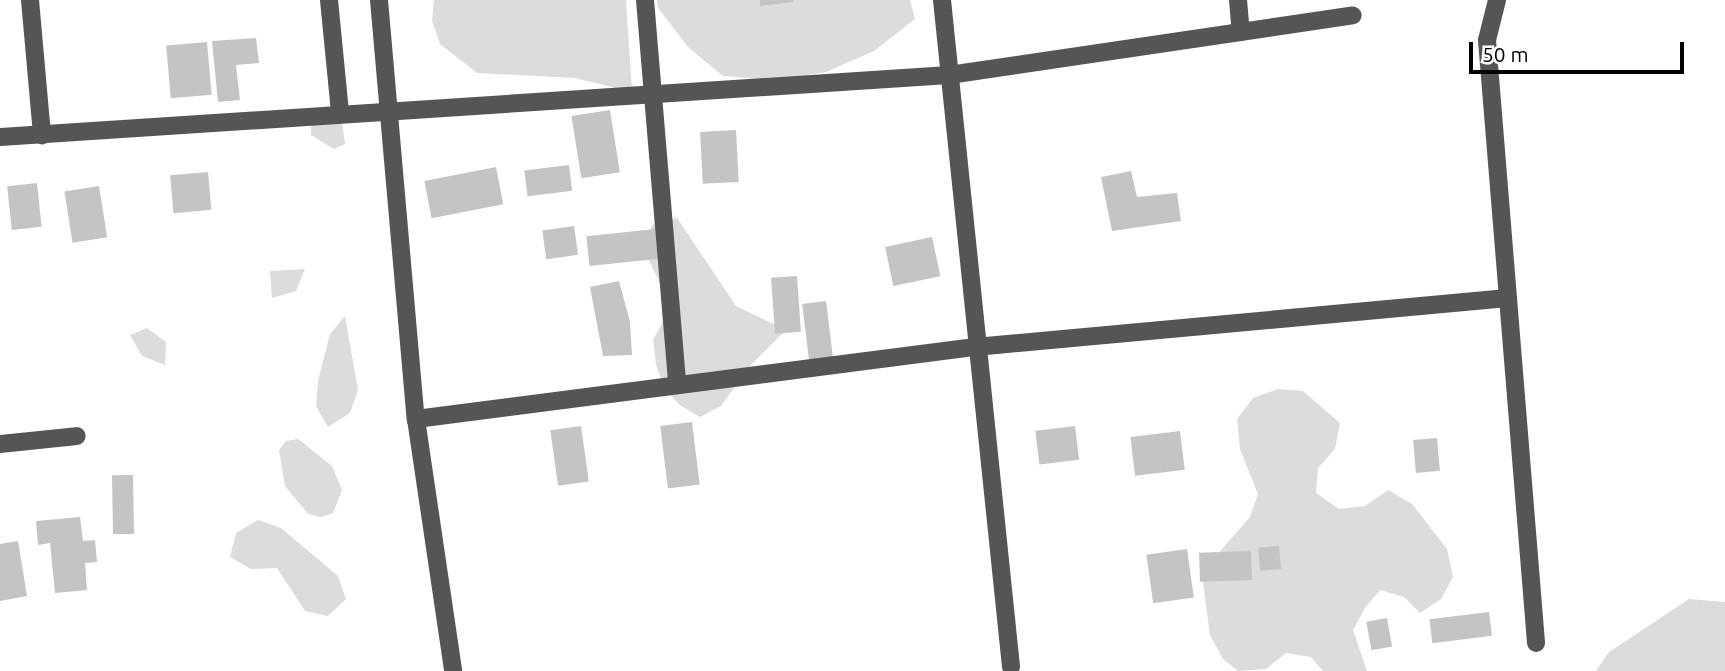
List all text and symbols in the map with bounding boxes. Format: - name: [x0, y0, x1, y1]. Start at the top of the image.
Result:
- scale bar: [1473, 28, 1688, 72]
- text: 50 m: [1482, 42, 1529, 66]

